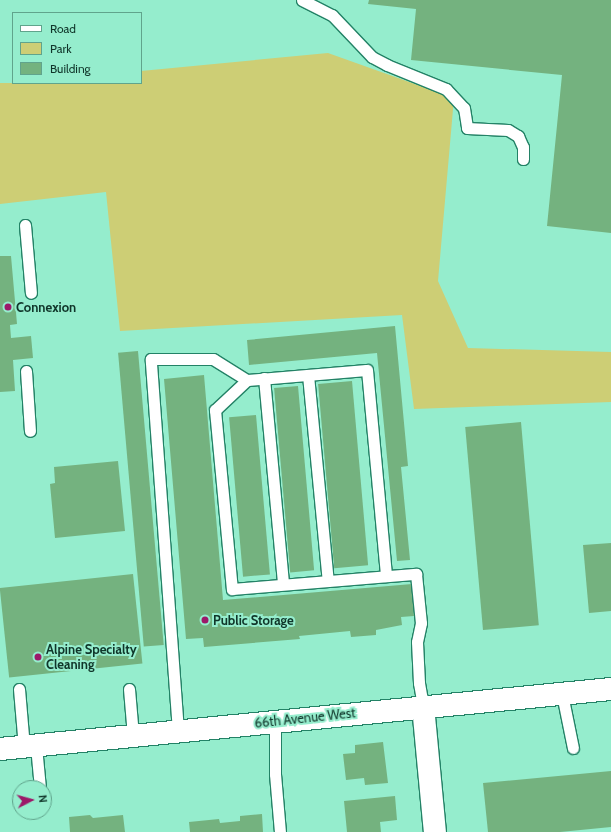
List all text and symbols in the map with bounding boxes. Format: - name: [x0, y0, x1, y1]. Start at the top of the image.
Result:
- legend: [12, 12, 142, 84]
- text: Road: [50, 21, 76, 36]
- text: Park: [50, 41, 72, 56]
- text: Building: [50, 61, 91, 76]
- place label: Connexion: [16, 299, 76, 315]
- marker: Connexion: [3, 302, 13, 312]
- place label: Public Storage: [213, 612, 294, 628]
- marker: Public Storage: [200, 615, 210, 625]
- place label: Alpine Specialty Cleaning: [46, 642, 137, 673]
- marker: Alpine Specialty Cleaning: [33, 652, 43, 662]
- street label: 66th Avenue West: [254, 705, 356, 731]
- north arrow: [12, 780, 52, 820]
- text: N: [36, 794, 50, 803]

